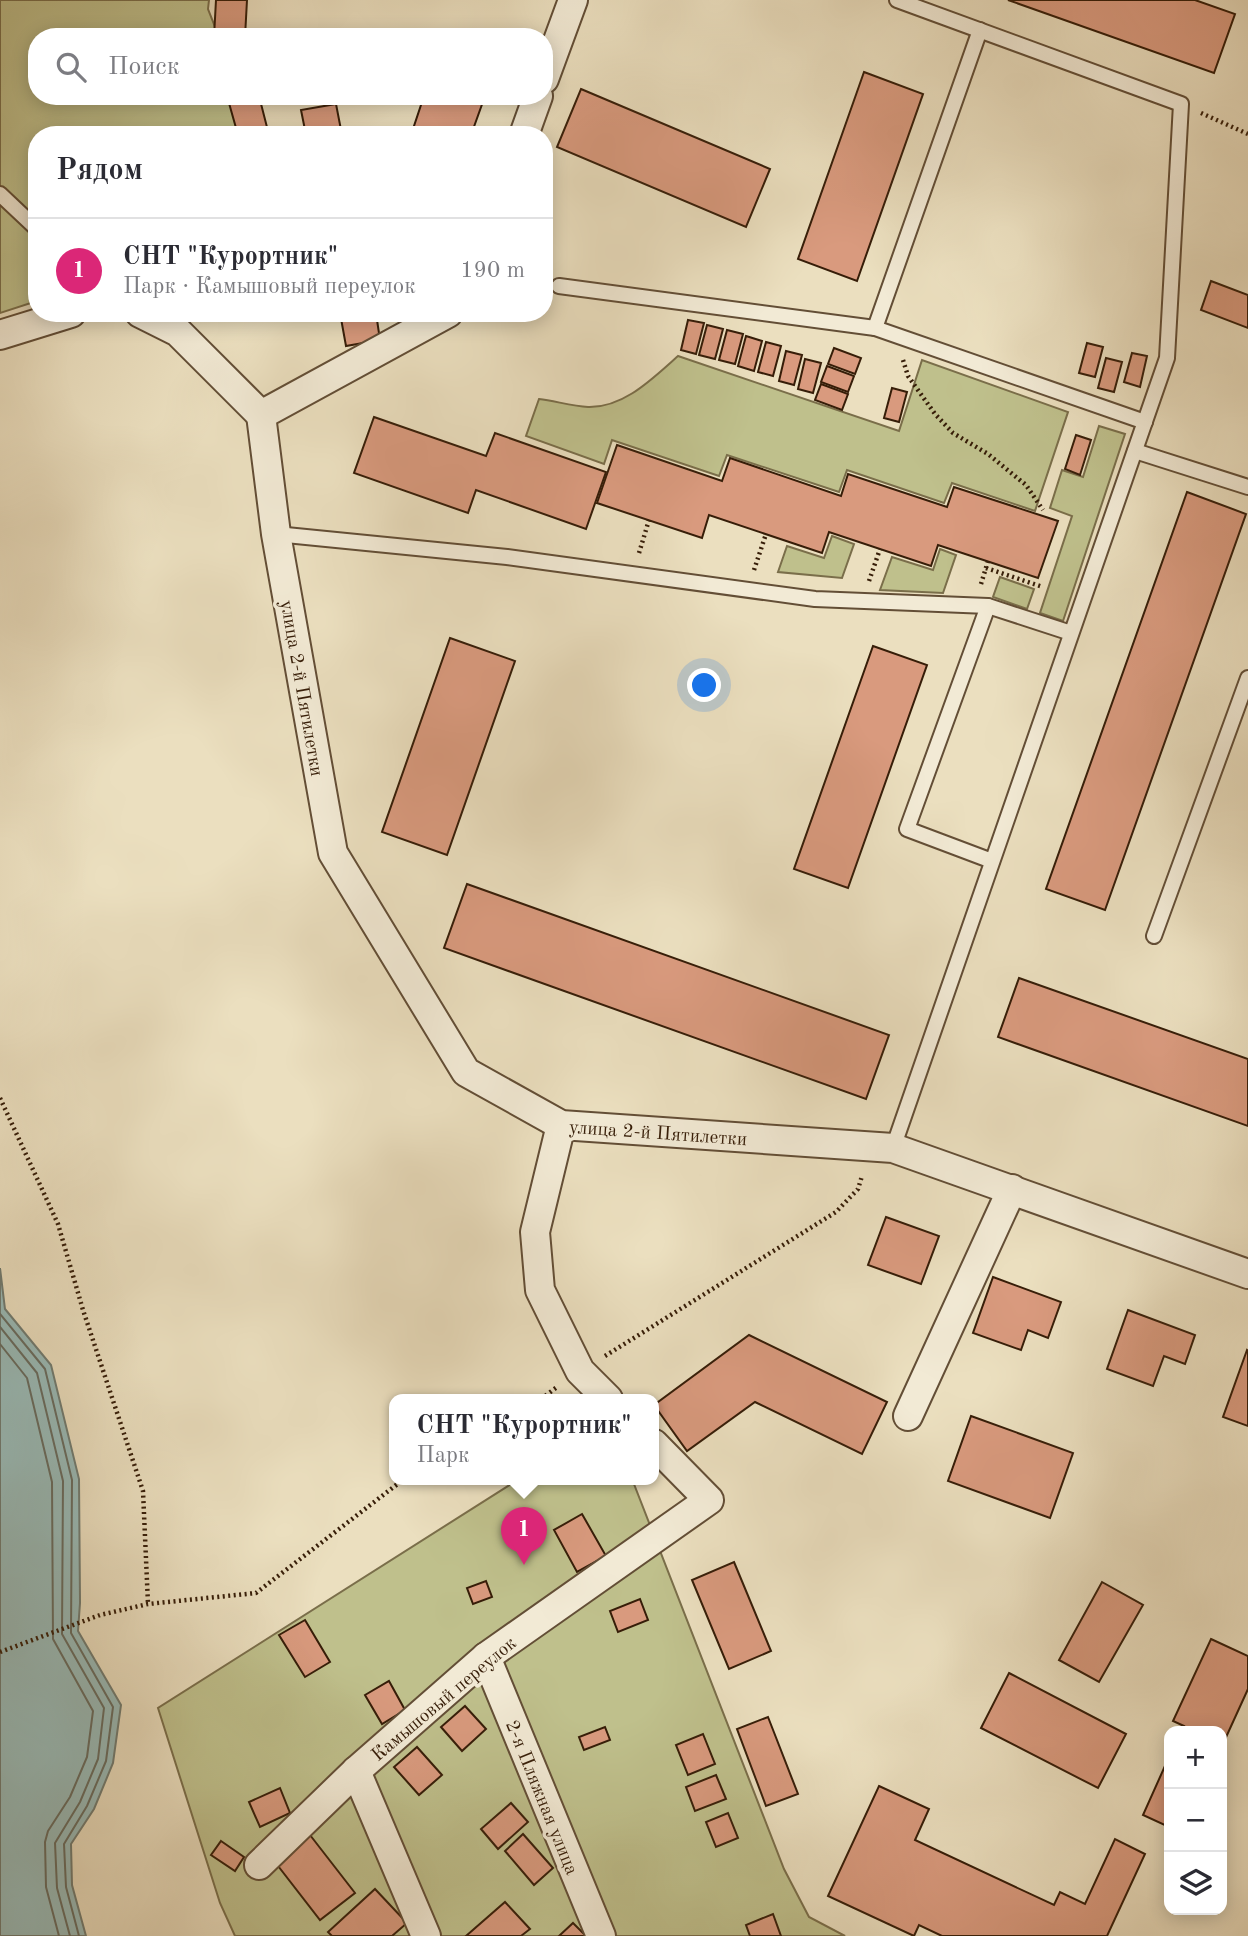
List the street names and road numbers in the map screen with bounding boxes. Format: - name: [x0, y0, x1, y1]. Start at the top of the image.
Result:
- street label: улица 2-й Пятилетки: [276, 599, 325, 778]
- street label: улица 2-й Пятилетки: [568, 1119, 748, 1150]
- street label: Камышовый переулок: [369, 1634, 521, 1766]
- street label: 2-я Пляжная улица: [501, 1718, 581, 1879]

